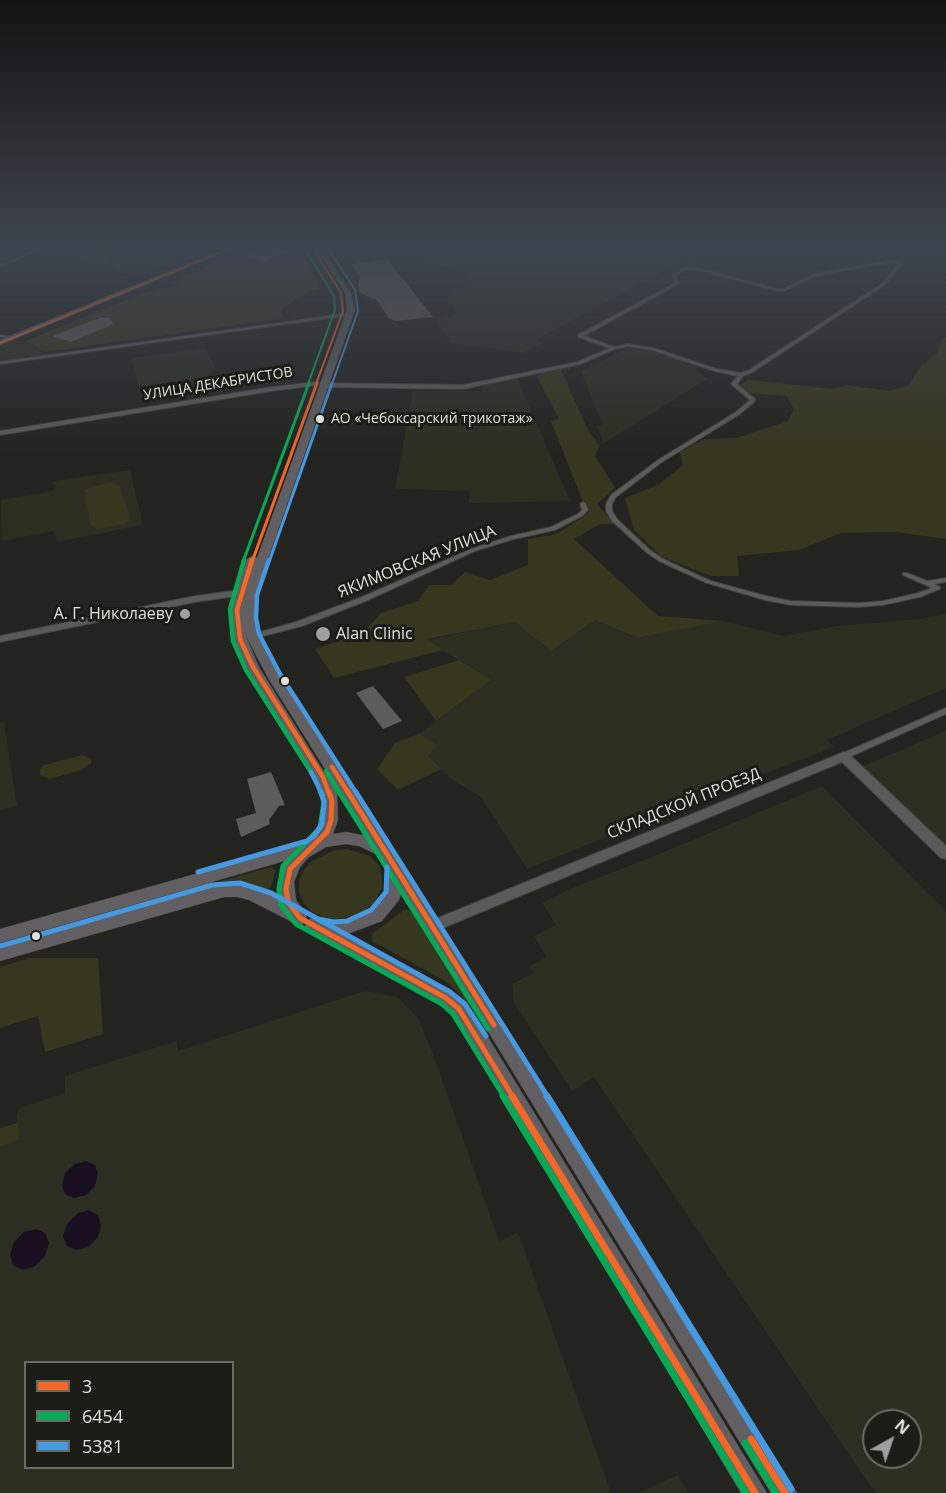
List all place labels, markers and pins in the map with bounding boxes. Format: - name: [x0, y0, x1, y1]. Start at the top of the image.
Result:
- place label: АО «Чебоксарский трикотаж»: [331, 411, 533, 427]
- marker: АО «Чебоксарский трикотаж»: [314, 413, 326, 425]
- place label: А. Г. Николаеву: [54, 604, 173, 624]
- marker: А. Г. Николаеву: [178, 607, 192, 621]
- place label: Alan Clinic: [336, 624, 413, 644]
- marker: Alan Clinic: [314, 625, 332, 643]
- unlabelled marker: [279, 675, 291, 687]
- unlabelled marker: [30, 930, 42, 942]

